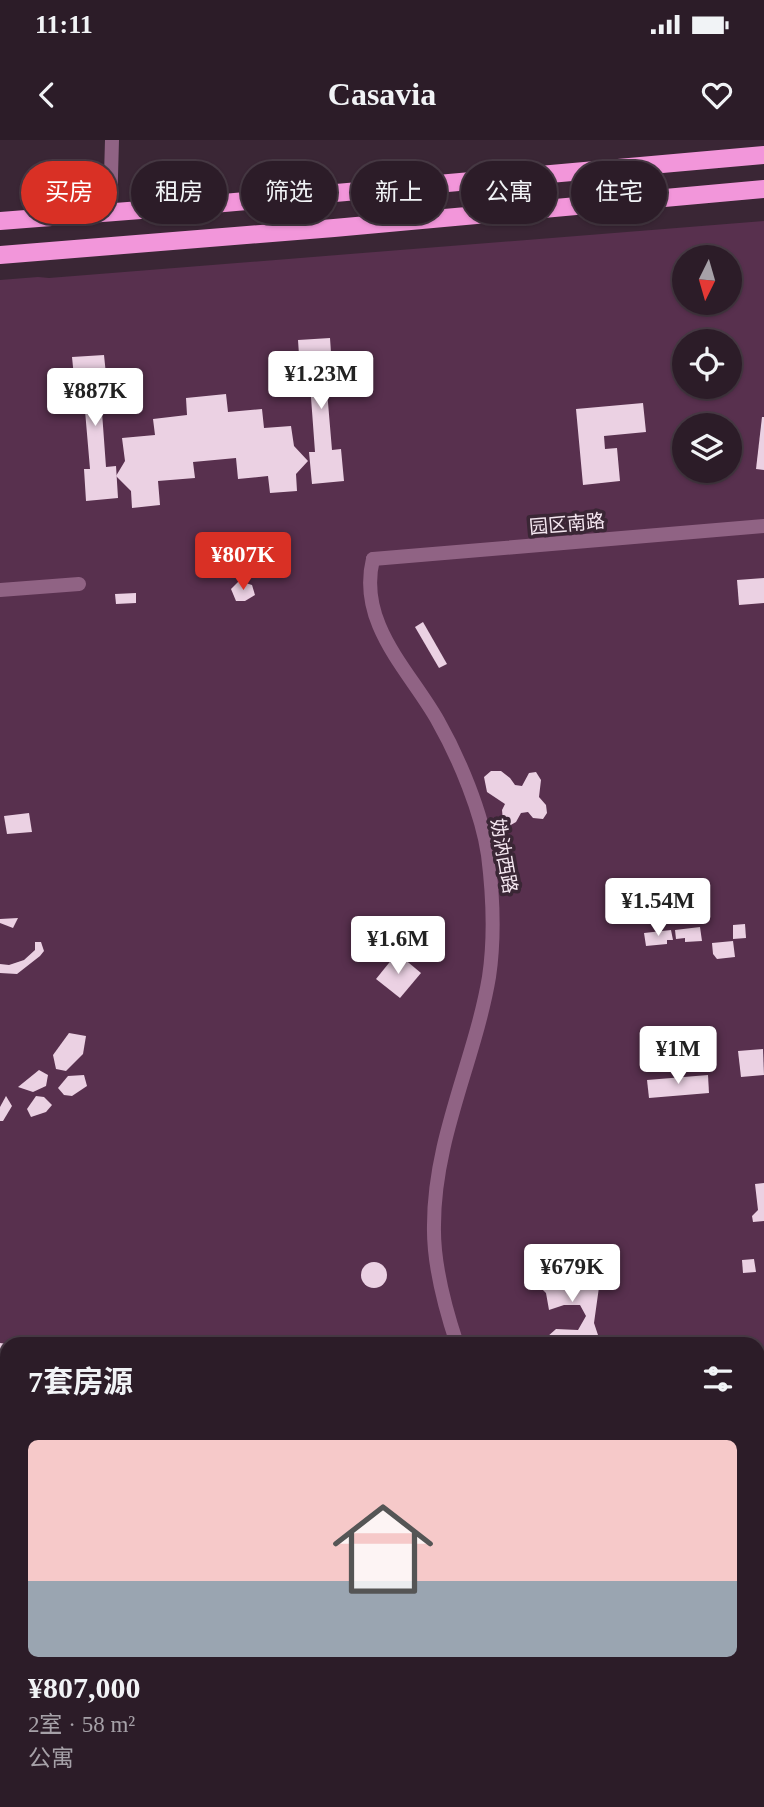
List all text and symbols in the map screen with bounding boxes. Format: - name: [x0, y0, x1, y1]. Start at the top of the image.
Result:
- text: 11:11: [35, 10, 93, 39]
- icon: back: [28, 76, 66, 114]
- text: Casavia: [328, 76, 436, 112]
- icon: heart: [698, 76, 736, 114]
- chip: 买房: [21, 161, 117, 224]
- chip: 租房: [131, 161, 227, 224]
- chip: 筛选: [241, 161, 337, 224]
- chip: 新上: [351, 161, 447, 224]
- chip: 公寓: [461, 161, 557, 224]
- chip: 住宅: [571, 161, 667, 224]
- north arrow: [672, 245, 742, 315]
- map controls: [672, 245, 742, 483]
- button: locate: [672, 329, 742, 399]
- pin: ¥1.23M: [264, 352, 378, 411]
- text: ¥1.23M: [284, 361, 358, 386]
- pin: ¥887K: [46, 369, 144, 428]
- text: ¥887K: [63, 378, 127, 403]
- button: layers: [672, 413, 742, 483]
- street label: 园区南路: [528, 510, 606, 538]
- pin: ¥807K: [194, 532, 292, 592]
- text: ¥807K: [211, 542, 275, 567]
- street label: 妫汭西路: [487, 817, 521, 895]
- pin: ¥1.54M: [601, 878, 715, 938]
- text: ¥1.54M: [621, 888, 695, 913]
- pin: ¥1.6M: [349, 916, 447, 976]
- text: ¥1.6M: [367, 926, 429, 951]
- pin: ¥1M: [644, 1026, 712, 1086]
- text: ¥1M: [656, 1036, 700, 1061]
- pin: ¥679K: [523, 1244, 621, 1304]
- text: ¥679K: [540, 1254, 604, 1279]
- icon: filters: [699, 1360, 737, 1398]
- text: 7套房源: [28, 1365, 133, 1398]
- icon: home: [320, 1486, 446, 1612]
- text: ¥807,000: [28, 1671, 141, 1704]
- text: 2室 · 58 m²: [28, 1712, 135, 1737]
- text: 公寓: [28, 1746, 74, 1771]

